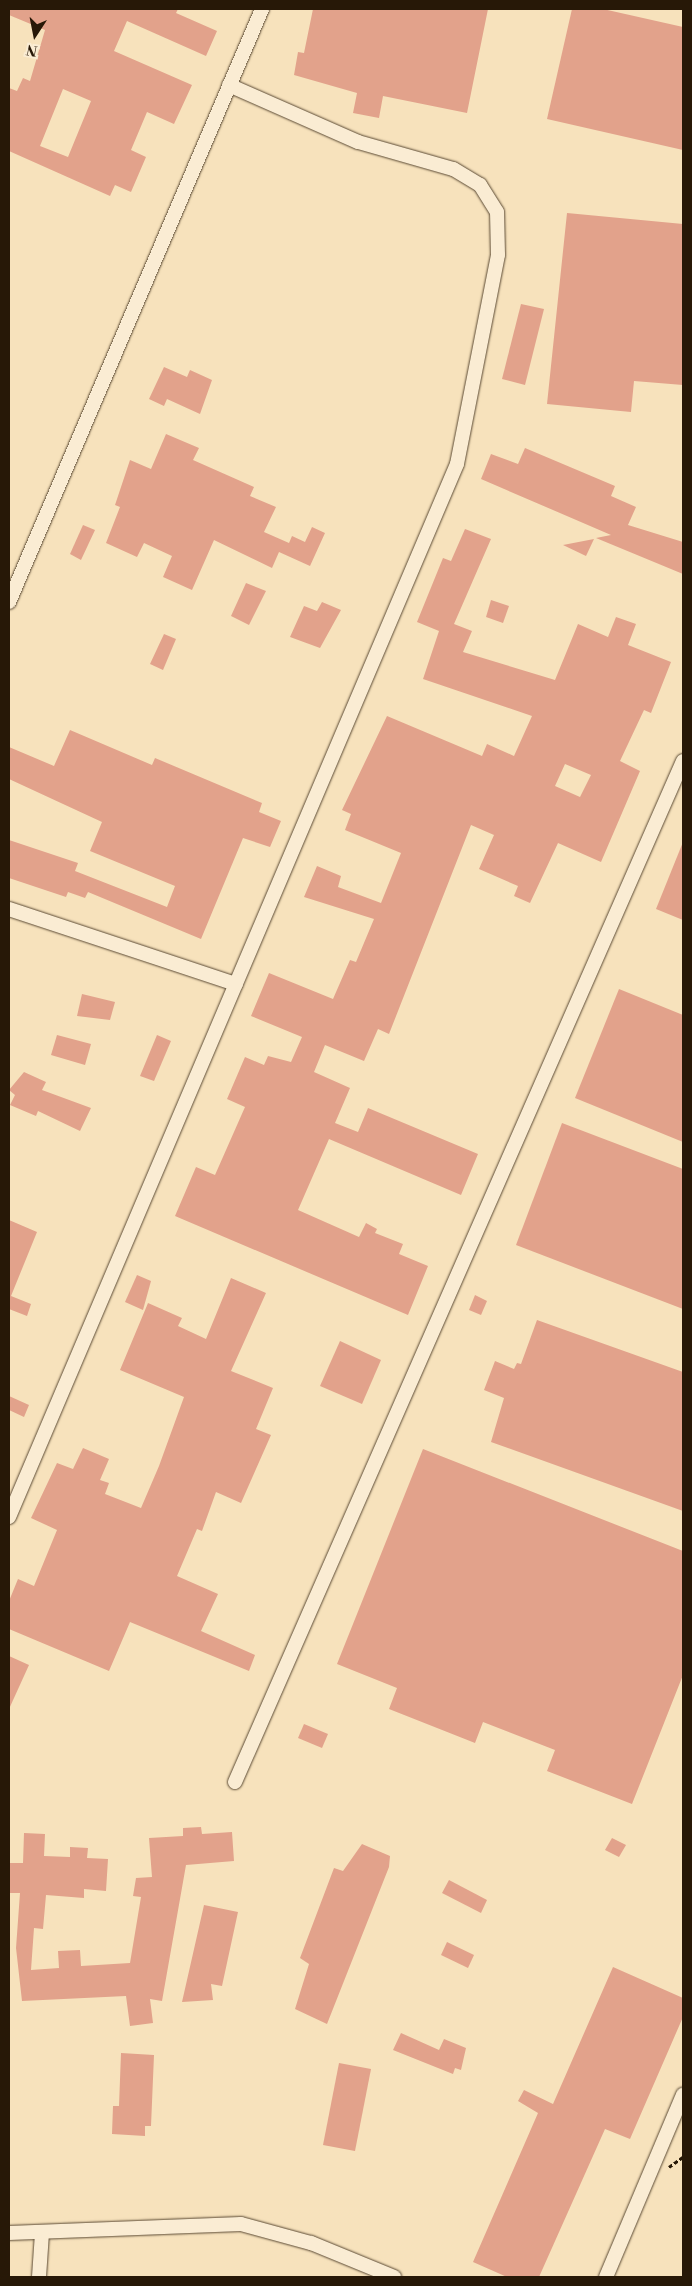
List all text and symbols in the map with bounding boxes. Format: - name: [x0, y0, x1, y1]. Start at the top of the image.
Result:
- north arrow: [10, 10, 60, 60]
- text: N: [25, 40, 39, 60]

